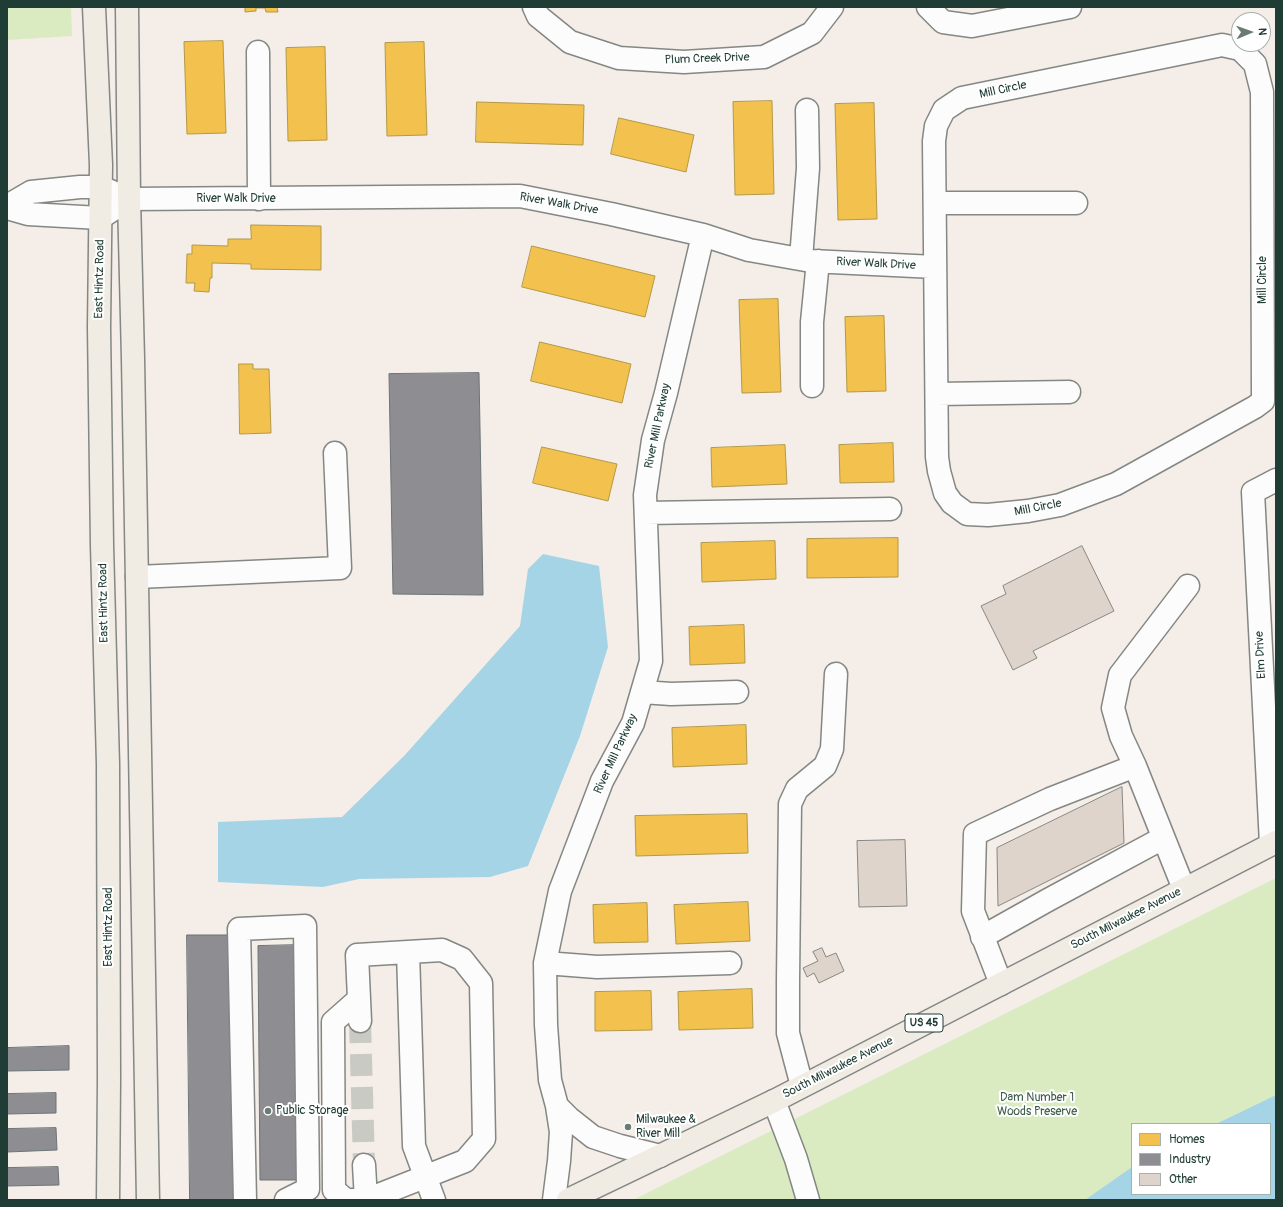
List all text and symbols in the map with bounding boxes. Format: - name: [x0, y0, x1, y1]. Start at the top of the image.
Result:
- north arrow: [1231, 12, 1271, 52]
- text: N: [1256, 28, 1269, 36]
- street label: Plum Creek Drive: [664, 50, 750, 68]
- street label: Mill Circle: [978, 78, 1028, 102]
- street label: River Walk Drive: [519, 190, 599, 218]
- street label: River Walk Drive: [196, 192, 276, 206]
- street label: East Hintz Road: [92, 239, 108, 319]
- street label: River Walk Drive: [836, 255, 916, 273]
- street label: Mill Circle: [1256, 256, 1270, 304]
- street label: River Mill Parkway: [642, 382, 674, 470]
- street label: Mill Circle: [1013, 496, 1063, 520]
- street label: East Hintz Road: [96, 563, 112, 643]
- street label: Elm Drive: [1253, 631, 1269, 679]
- street label: River Mill Parkway: [591, 712, 641, 796]
- street label: South Milwaukee Avenue: [1068, 885, 1184, 953]
- street label: East Hintz Road: [102, 887, 116, 967]
- road number: US 45: [905, 1014, 943, 1032]
- street label: South Milwaukee Avenue: [780, 1034, 896, 1102]
- park label: Dam Number 1 Woods Preserve: [997, 1091, 1077, 1119]
- place label: Public Storage: [276, 1104, 348, 1118]
- marker: Public Storage: [263, 1106, 273, 1116]
- place label: Milwaukee & River Mill: [636, 1113, 696, 1141]
- marker: Milwaukee & River Mill: [623, 1122, 633, 1132]
- legend: [1131, 1123, 1271, 1195]
- text: Homes: [1169, 1132, 1205, 1147]
- text: Industry: [1169, 1152, 1211, 1167]
- text: Other: [1169, 1172, 1197, 1187]

